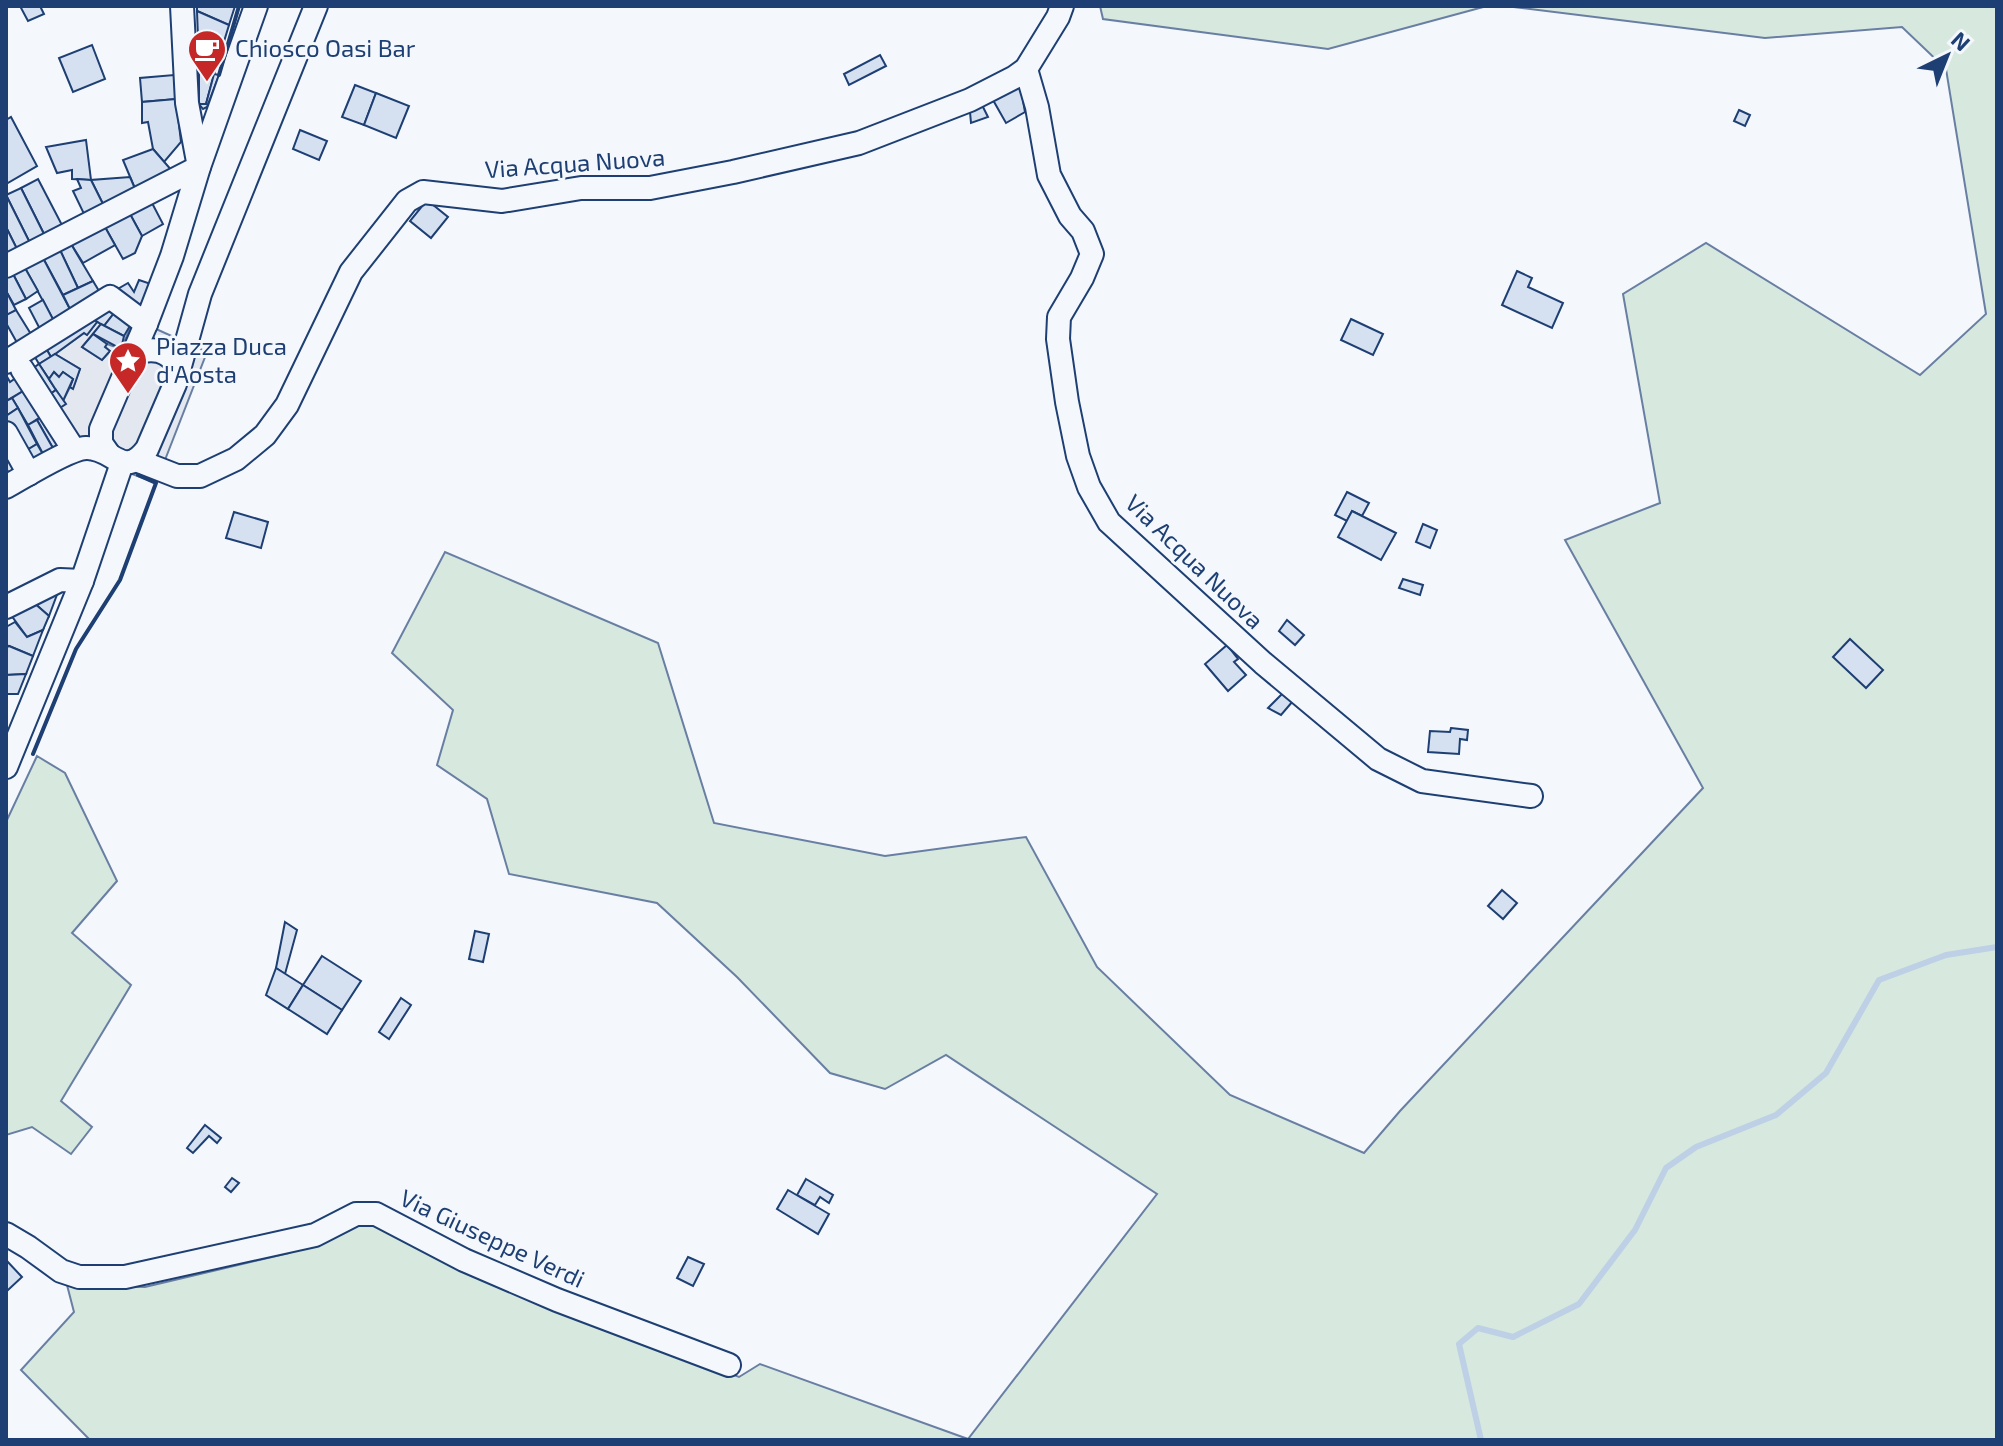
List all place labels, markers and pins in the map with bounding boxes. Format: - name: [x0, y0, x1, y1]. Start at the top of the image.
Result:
- cafe icon: Chiosco Oasi Bar: [186, 28, 228, 83]
- place label: Chiosco Oasi Bar: [235, 33, 416, 62]
- place label: Piazza Duca d'Aosta: [156, 331, 287, 388]
- place icon: Piazza Duca d'Aosta: [107, 340, 149, 395]

